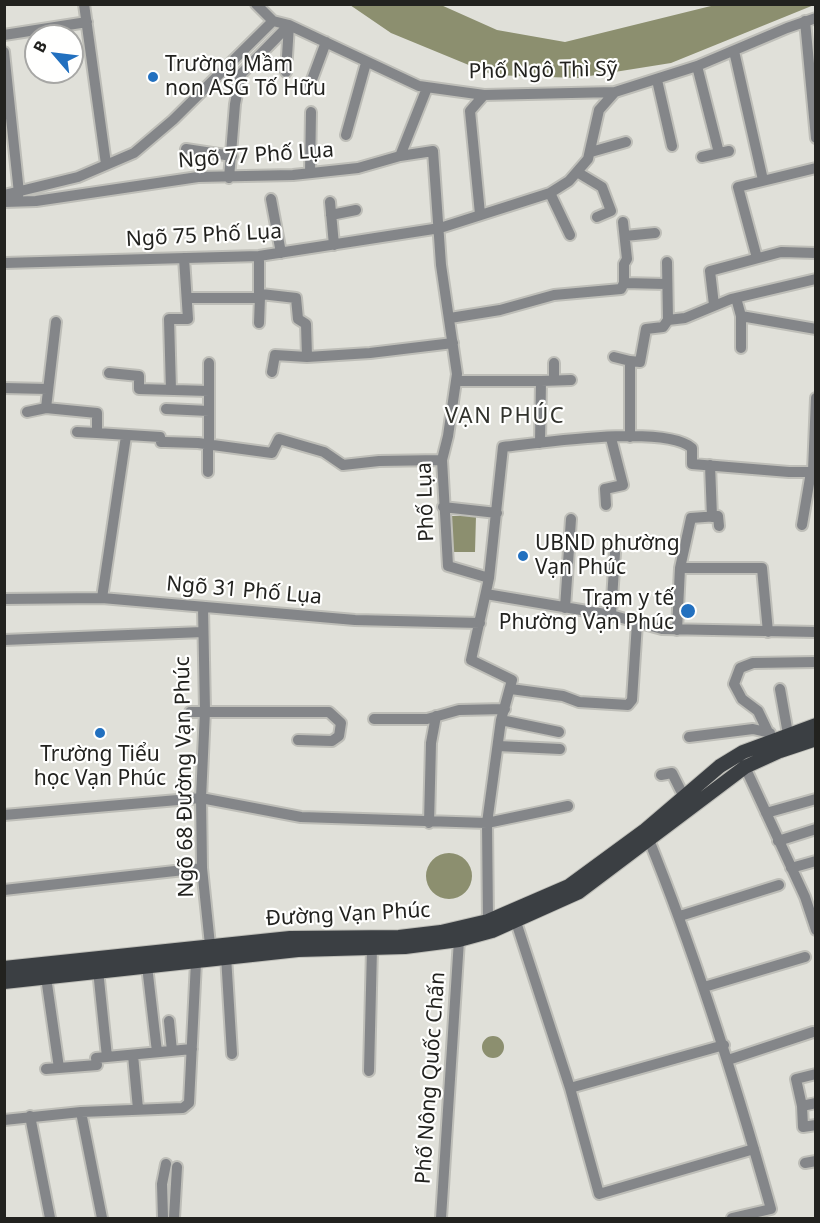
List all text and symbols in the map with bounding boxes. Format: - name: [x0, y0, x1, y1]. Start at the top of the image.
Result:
- north arrow: [24, 24, 84, 84]
- text: B: [28, 37, 52, 56]
- place label: Trường Mầm non ASG Tố Hữu: [165, 52, 326, 102]
- street label: Phố Ngô Thì Sỹ: [468, 57, 618, 85]
- marker: Trường Mầm non ASG Tố Hữu: [146, 70, 160, 84]
- street label: Ngõ 77 Phố Lụa: [177, 138, 335, 174]
- street label: Ngõ 75 Phố Lụa: [125, 219, 283, 253]
- district label: VẠN PHÚC: [445, 404, 565, 430]
- street label: Phố Lụa: [412, 462, 440, 542]
- place label: UBND phường Vạn Phúc: [535, 531, 680, 581]
- marker: UBND phường Vạn Phúc: [516, 549, 530, 563]
- street label: Ngõ 31 Phố Lụa: [165, 572, 323, 610]
- place label: Trạm y tế Phường Vạn Phúc: [499, 586, 674, 636]
- marker: Trạm y tế Phường Vạn Phúc: [679, 602, 697, 620]
- street label: Ngõ 68 Đường Vạn Phúc: [170, 656, 200, 898]
- marker: Trường Tiểu học Vạn Phúc: [93, 726, 107, 740]
- place label: Trường Tiểu học Vạn Phúc: [34, 742, 166, 792]
- street label: Đường Vạn Phúc: [265, 898, 431, 932]
- street label: Phố Nông Quốc Chấn: [411, 971, 451, 1185]

